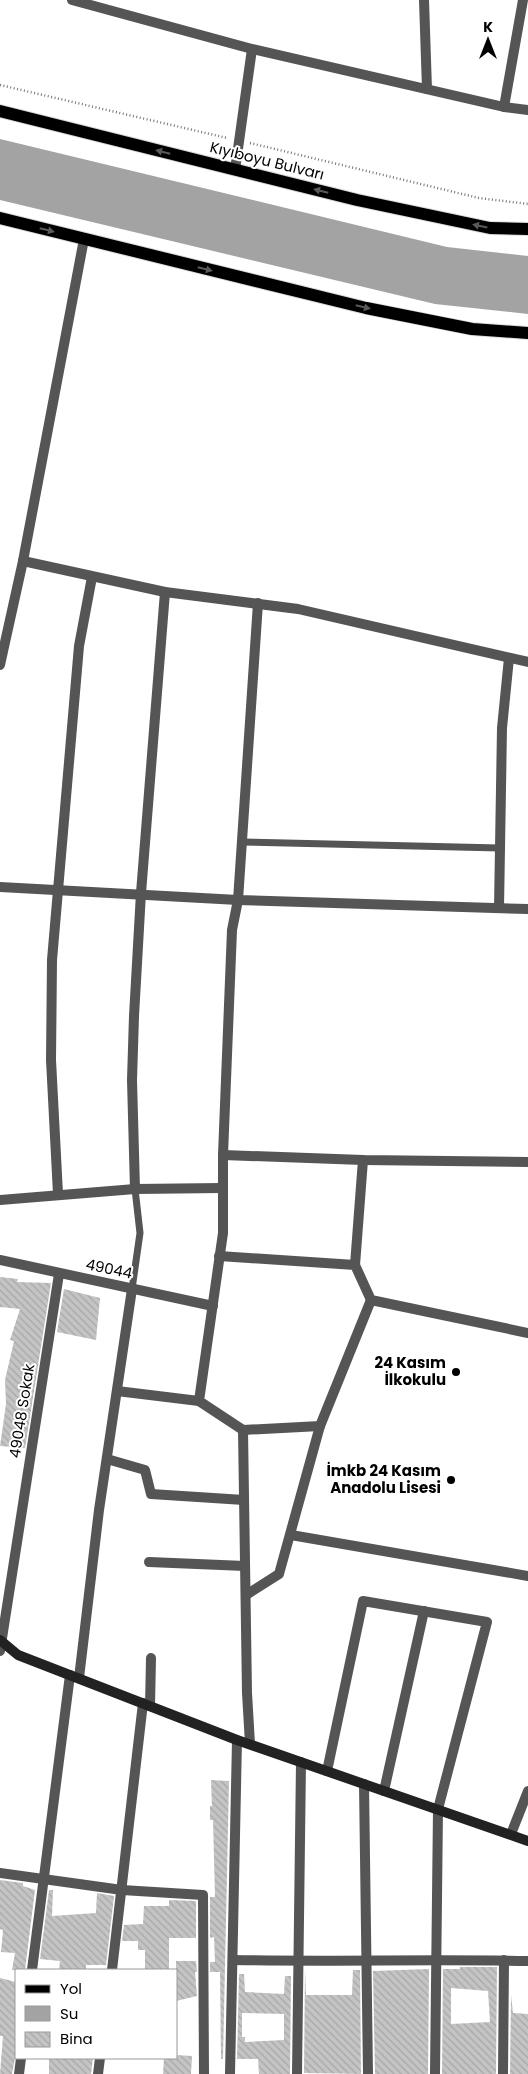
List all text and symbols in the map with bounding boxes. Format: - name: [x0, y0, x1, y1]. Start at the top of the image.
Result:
- north arrow: [463, 15, 513, 65]
- text: K: [483, 17, 493, 37]
- street label: Kıyıboyu Bulvarı: [208, 136, 326, 185]
- one-way arrow: [156, 148, 171, 156]
- one-way arrow: [313, 187, 328, 195]
- one-way arrow: [472, 222, 487, 230]
- one-way arrow: [40, 226, 55, 234]
- one-way arrow: [198, 265, 213, 273]
- one-way arrow: [356, 303, 371, 311]
- street label: 49044: [84, 1253, 134, 1284]
- place label: 24 Kasım İlkokulu: [374, 1352, 446, 1390]
- street label: 49048 Sokak: [4, 1362, 39, 1460]
- marker: 24 Kasım İlkokulu: [450, 1366, 462, 1378]
- place label: İmkb 24 Kasım Anadolu Lisesi: [326, 1460, 441, 1498]
- marker: İmkb 24 Kasım Anadolu Lisesi: [445, 1474, 457, 1486]
- legend: [15, 1969, 178, 2059]
- text: Yol: [60, 1978, 82, 1999]
- text: Su: [60, 2003, 78, 2024]
- text: Bina: [60, 2028, 93, 2049]

